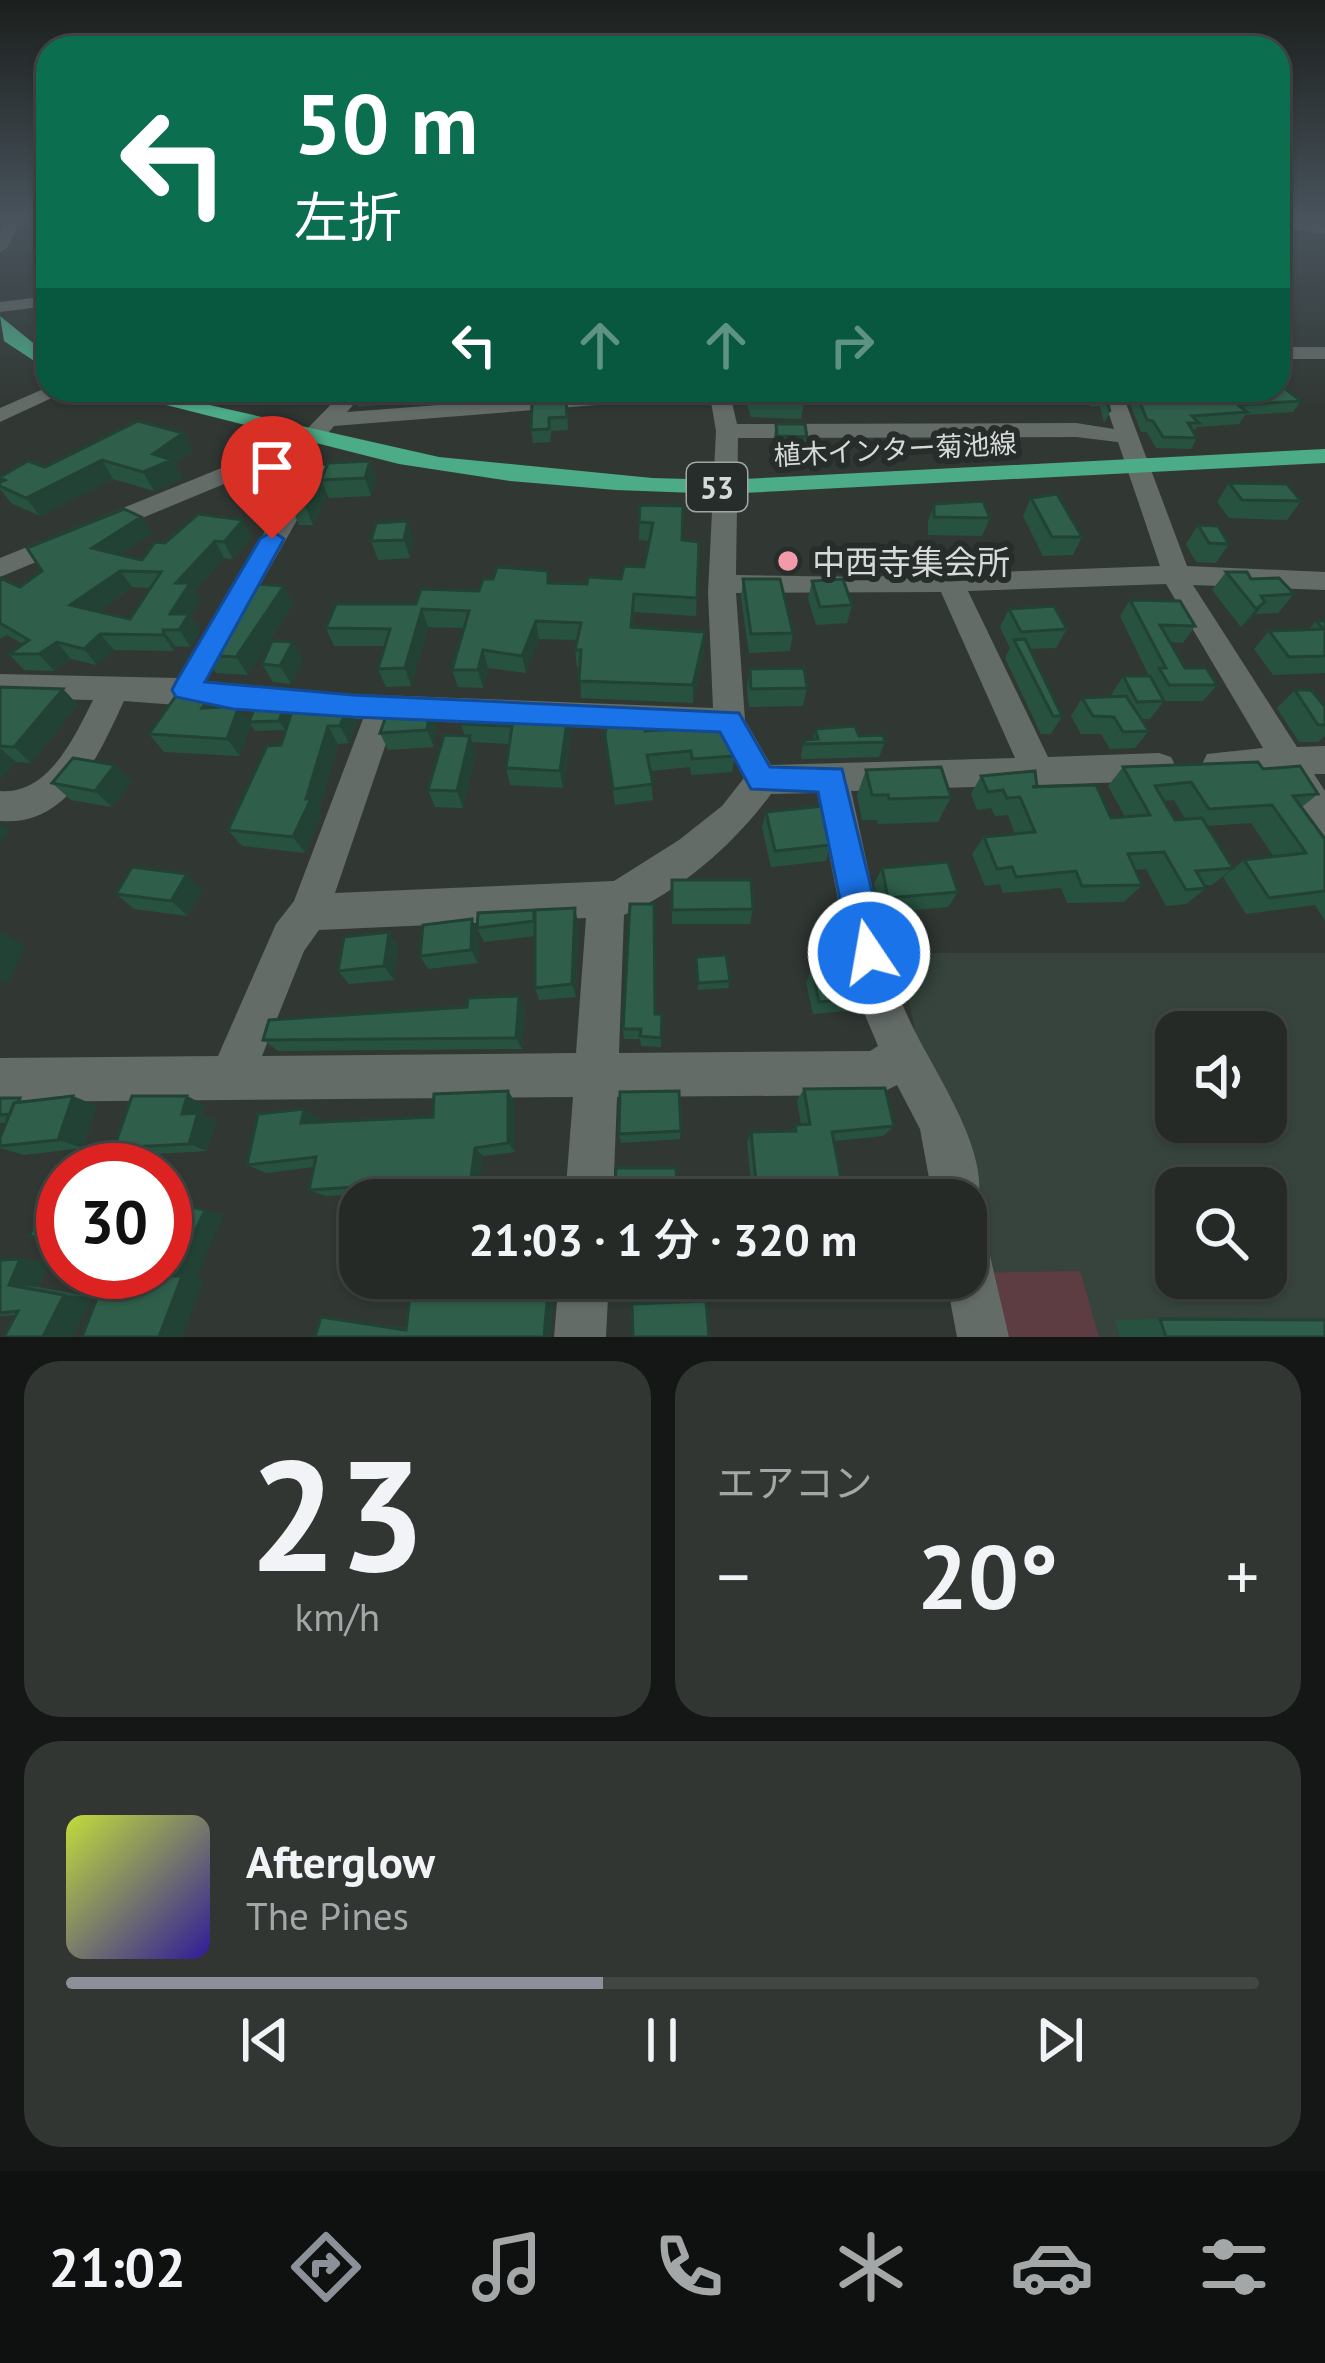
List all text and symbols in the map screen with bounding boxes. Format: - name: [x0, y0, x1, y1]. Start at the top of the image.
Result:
- text: 50 m: [294, 68, 478, 177]
- icon: left: [96, 84, 252, 240]
- text: 左折: [294, 182, 402, 252]
- icon: left: [441, 312, 507, 378]
- icon: ahead: [567, 312, 633, 378]
- icon: ahead: [693, 312, 759, 378]
- icon: right: [819, 312, 885, 378]
- pin: [221, 416, 323, 539]
- street label: 植木インター菊池線: [773, 426, 1017, 472]
- icon: arrive: [239, 434, 305, 500]
- road number: 53: [687, 463, 747, 511]
- place label: 中西寺集会所: [812, 540, 1010, 583]
- marker: 中西寺集会所: [775, 548, 801, 574]
- position arrow: [806, 890, 932, 1016]
- map controls: [1155, 1011, 1287, 1299]
- button: sound: [1155, 1011, 1287, 1143]
- speed limit sign: 30: [36, 1143, 192, 1299]
- button: search: [1155, 1167, 1287, 1299]
- text: 21:03 · 1 分 · 320 m: [469, 1210, 857, 1268]
- text: 23: [249, 1412, 426, 1614]
- text: エアコン: [717, 1457, 873, 1508]
- text: 20°: [917, 1517, 1058, 1634]
- text: −: [717, 1533, 750, 1618]
- text: +: [1226, 1533, 1259, 1618]
- text: km/h: [295, 1591, 380, 1642]
- text: Afterglow: [246, 1832, 435, 1890]
- text: The Pines: [246, 1890, 409, 1941]
- icon: previous: [232, 2007, 298, 2073]
- icon: pause: [629, 2007, 695, 2073]
- icon: next: [1027, 2007, 1093, 2073]
- icon: directions: [284, 2225, 368, 2309]
- icon: music: [465, 2225, 549, 2309]
- icon: phone: [647, 2225, 731, 2309]
- icon: climate: [829, 2225, 913, 2309]
- icon: car: [1010, 2225, 1094, 2309]
- icon: filters: [1192, 2225, 1276, 2309]
- text: 21:02: [49, 2232, 186, 2302]

